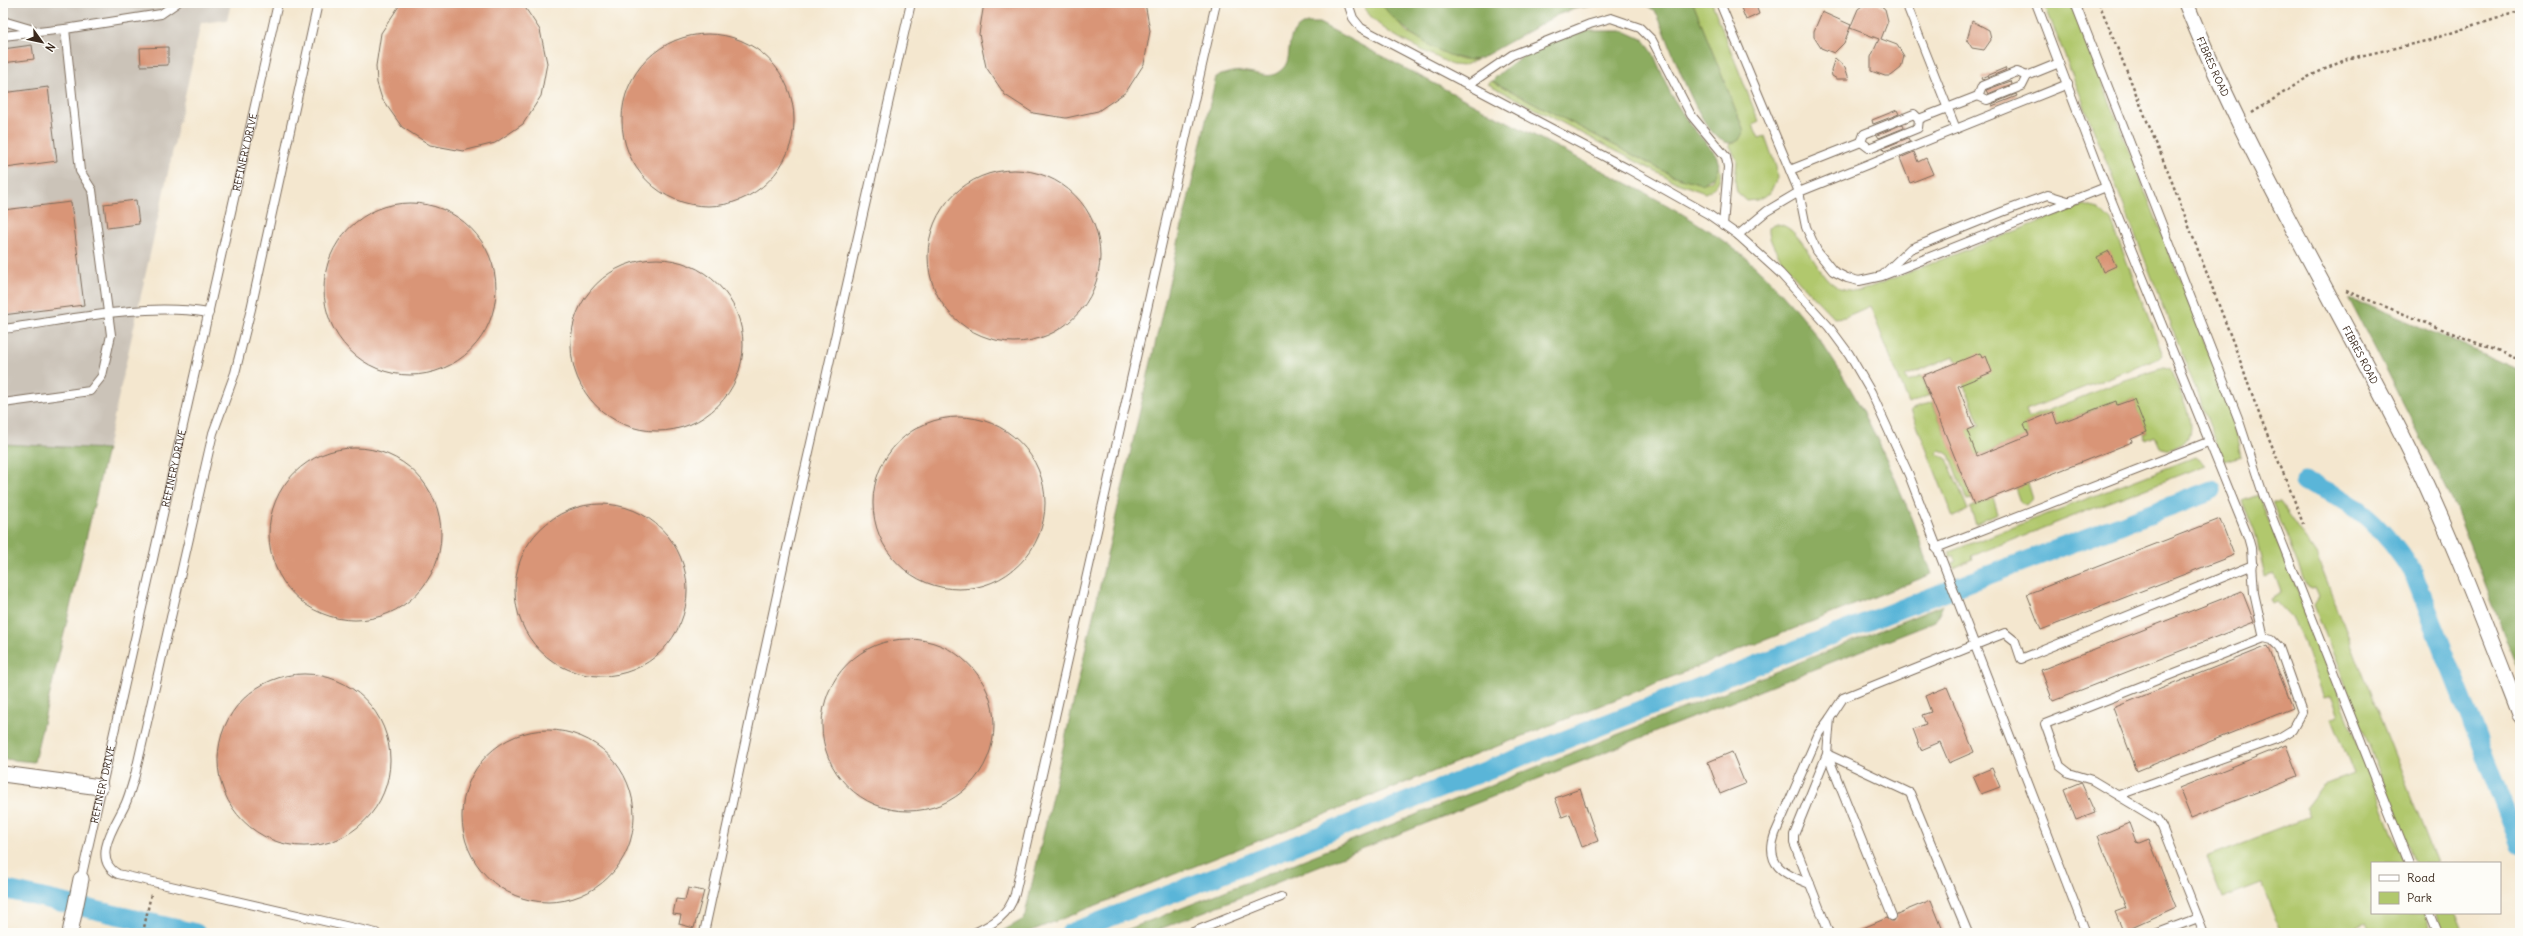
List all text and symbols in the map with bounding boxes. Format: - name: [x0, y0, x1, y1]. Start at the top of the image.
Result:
- north arrow: [22, 22, 62, 62]
- street label: FIBRES ROAD: [2194, 35, 2232, 99]
- text: N: [42, 40, 58, 54]
- street label: REFINERY DRIVE: [229, 112, 260, 192]
- street label: FIBRES ROAD: [2340, 323, 2381, 386]
- street label: REFINERY DRIVE: [158, 428, 188, 508]
- street label: REFINERY DRIVE: [87, 744, 117, 824]
- legend: [2371, 862, 2501, 914]
- text: Road: [2407, 870, 2435, 885]
- text: Park: [2407, 890, 2432, 905]

